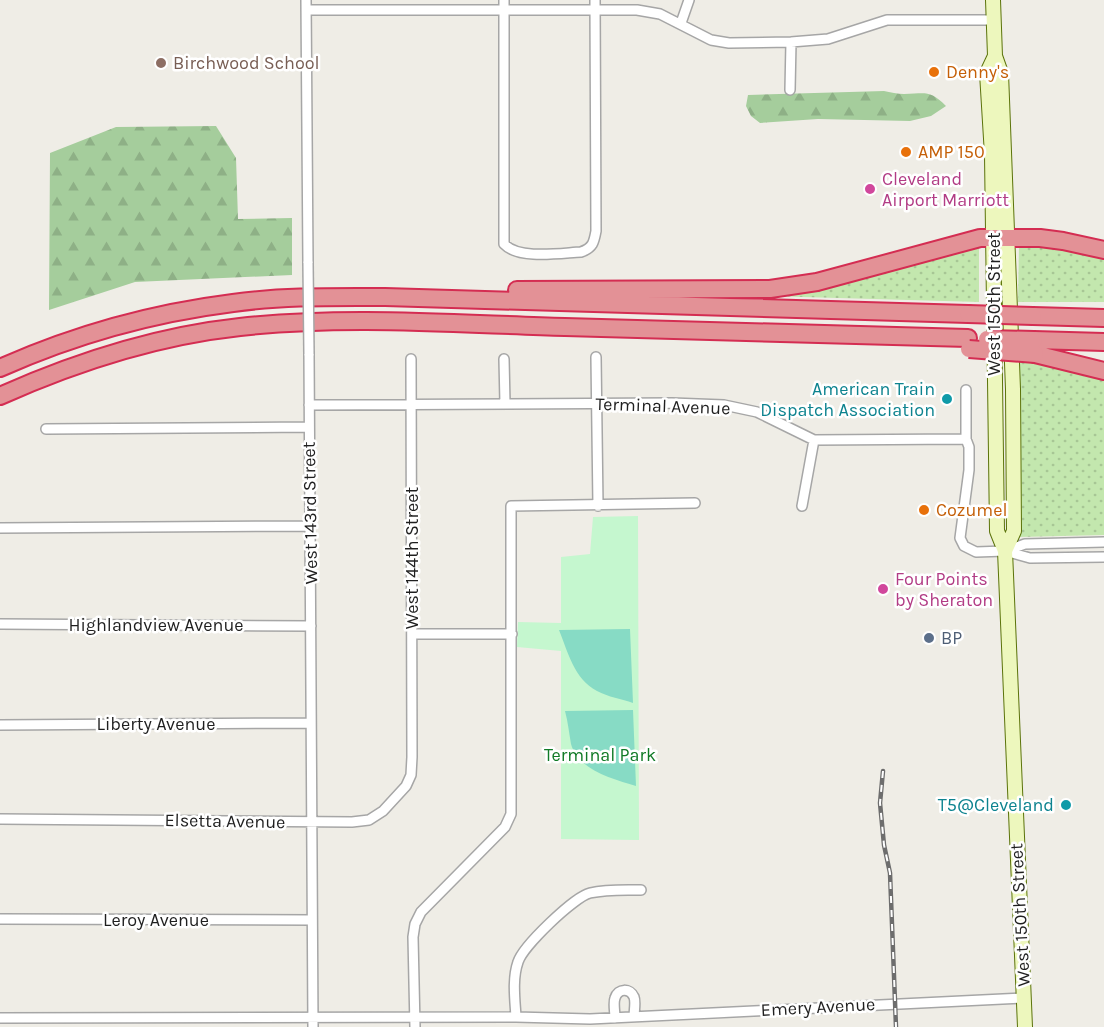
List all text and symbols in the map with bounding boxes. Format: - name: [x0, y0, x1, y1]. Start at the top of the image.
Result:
- place label: Birchwood School: [173, 52, 320, 74]
- marker: Birchwood School: [154, 56, 168, 70]
- place label: Denny's: [946, 61, 1009, 83]
- marker: Denny's: [927, 65, 941, 79]
- place label: AMP 150: [918, 141, 985, 163]
- marker: AMP 150: [899, 145, 913, 159]
- place label: Cleveland Airport Marriott: [882, 168, 1009, 211]
- marker: Cleveland Airport Marriott: [863, 182, 877, 196]
- street label: West 150th Street: [983, 232, 1005, 376]
- place label: American Train Dispatch Association: [760, 378, 935, 421]
- marker: American Train Dispatch Association: [940, 392, 954, 406]
- street label: Terminal Avenue: [595, 393, 731, 419]
- street label: West 143rd Street: [298, 441, 322, 585]
- street label: West 144th Street: [401, 486, 423, 629]
- place label: Cozumel: [936, 499, 1007, 521]
- marker: Cozumel: [917, 503, 931, 517]
- place label: Four Points by Sheraton: [895, 568, 993, 611]
- marker: Four Points by Sheraton: [876, 582, 890, 596]
- street label: Highlandview Avenue: [68, 614, 244, 636]
- place label: BP: [941, 627, 962, 649]
- marker: BP: [922, 631, 936, 645]
- street label: Liberty Avenue: [97, 713, 215, 735]
- park label: Terminal Park: [544, 744, 656, 766]
- place label: T5@Cleveland: [938, 794, 1054, 816]
- marker: T5@Cleveland: [1059, 798, 1073, 812]
- street label: Elsetta Avenue: [164, 809, 286, 833]
- street label: West 150th Street: [1005, 843, 1035, 987]
- street label: Leroy Avenue: [103, 909, 209, 931]
- street label: Emery Avenue: [760, 993, 876, 1021]

